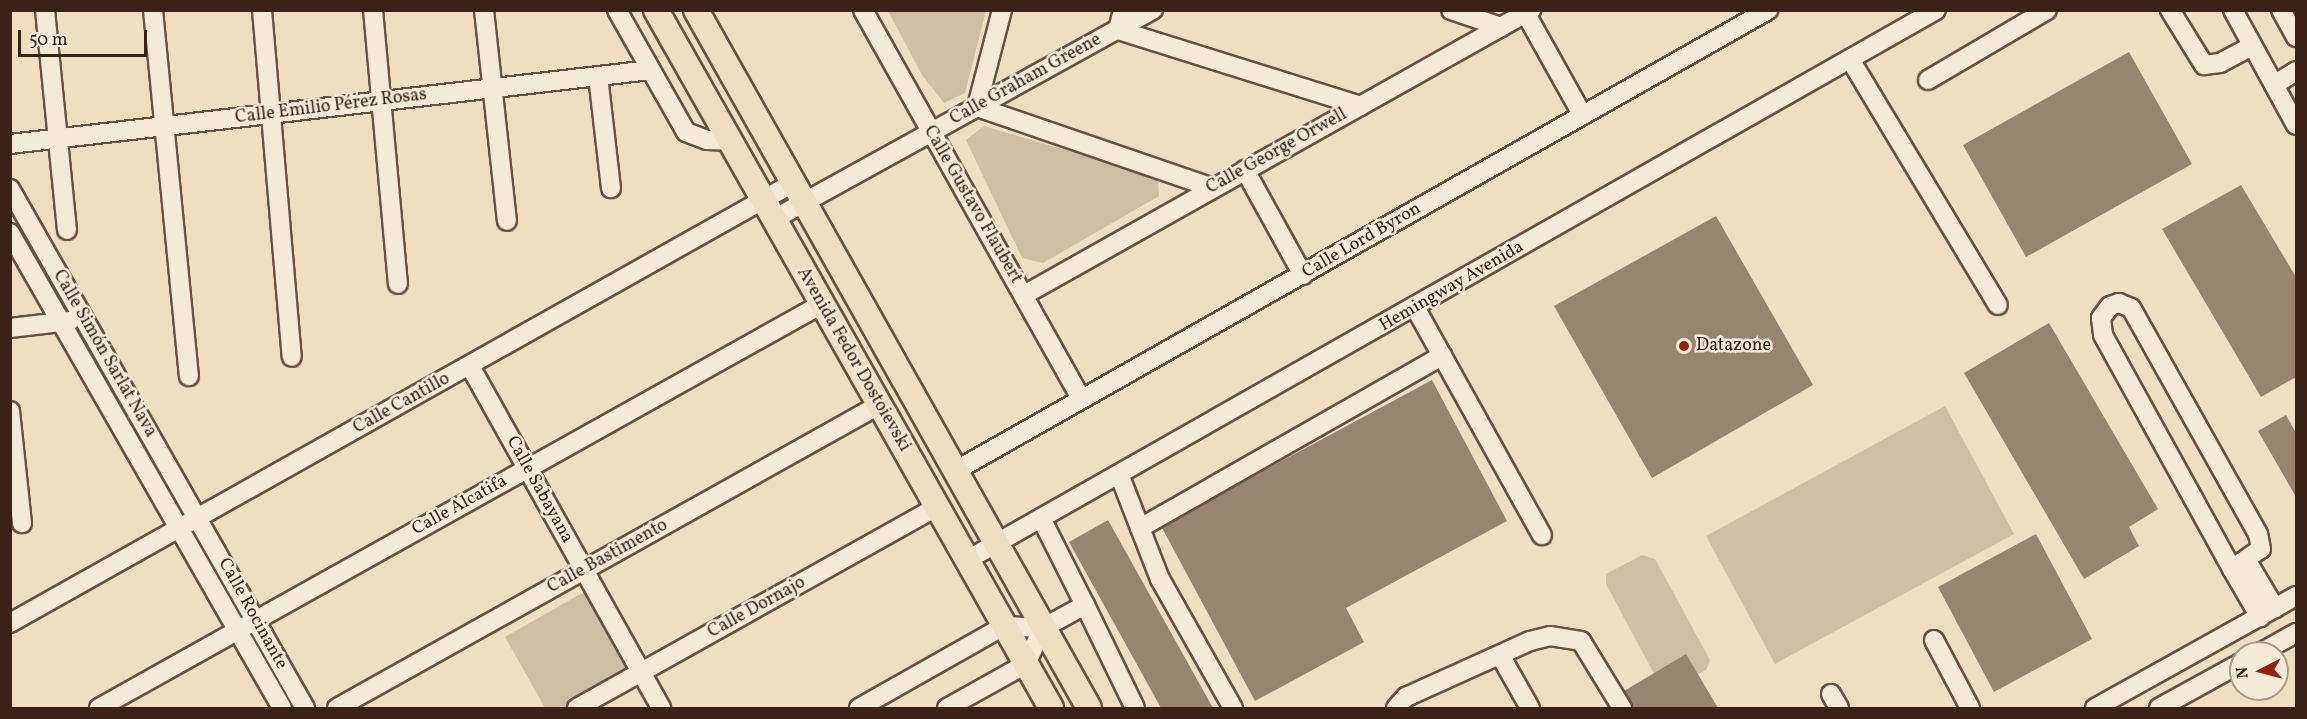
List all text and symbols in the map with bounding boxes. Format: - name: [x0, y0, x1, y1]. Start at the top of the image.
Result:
- scale bar: [21, 18, 150, 56]
- text: 50 m: [29, 28, 68, 53]
- street label: Calle Graham Greene: [947, 29, 1105, 131]
- street label: Calle Emilio Pérez Rosas: [234, 85, 428, 129]
- street label: Calle George Orwell: [1203, 104, 1351, 200]
- street label: Calle Gustavo Flaubert: [918, 122, 1026, 288]
- street label: Calle Lord Byron: [1299, 198, 1425, 284]
- street label: Hemingway Avenida: [1376, 237, 1528, 337]
- street label: Avenida Fedor Dostoievski: [791, 264, 915, 456]
- street label: Calle Simón Sarlat Nava: [47, 267, 161, 441]
- place label: Datazone: [1696, 335, 1771, 357]
- marker: Datazone: [1677, 339, 1691, 353]
- street label: Calle Cantillo: [350, 369, 454, 439]
- street label: Calle Sabayana: [501, 433, 577, 547]
- street label: Calle Alcatifa: [409, 471, 511, 541]
- street label: Calle Bastimento: [544, 515, 672, 599]
- street label: Calle Rocinante: [213, 555, 291, 673]
- street label: Calle Dornajo: [704, 572, 810, 644]
- north arrow: [2229, 641, 2289, 701]
- text: N: [2232, 666, 2255, 680]

